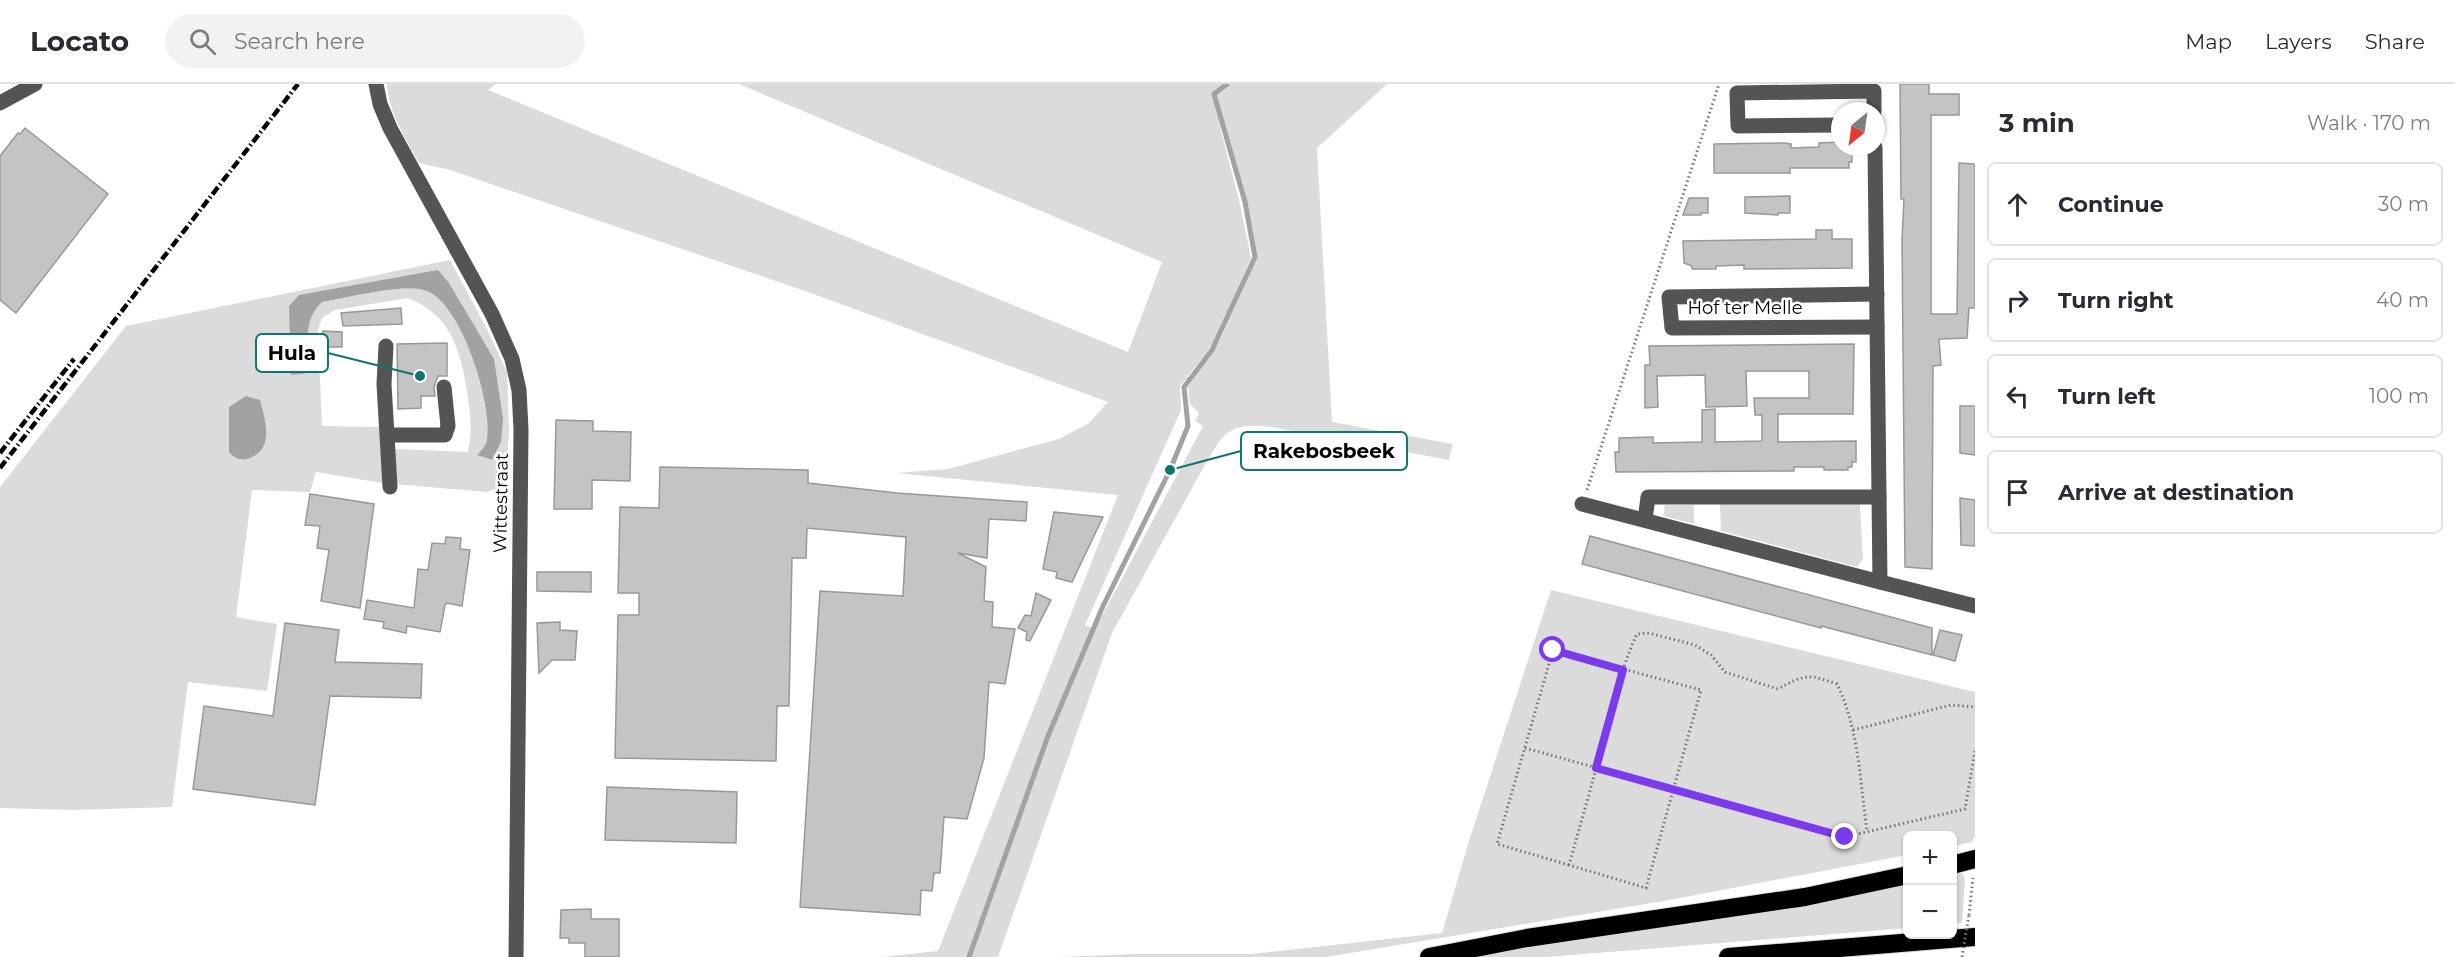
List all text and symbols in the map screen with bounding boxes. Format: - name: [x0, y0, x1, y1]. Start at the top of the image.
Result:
- search box: [165, 14, 585, 68]
- text: Locato: [30, 24, 129, 58]
- icon: search: [186, 25, 219, 58]
- text: Search here: [234, 28, 365, 55]
- text: Map: [2185, 29, 2232, 54]
- text: Layers: [2265, 29, 2332, 54]
- text: Share: [2365, 29, 2425, 54]
- north arrow: [1831, 102, 1885, 156]
- text: 3 min: [1999, 107, 2075, 139]
- text: Walk · 170 m: [2307, 111, 2431, 135]
- icon: ahead: [2001, 188, 2034, 221]
- text: Continue: [2058, 191, 2164, 218]
- text: 30 m: [2378, 192, 2429, 216]
- icon: right: [2001, 284, 2034, 317]
- text: Turn right: [2058, 287, 2173, 314]
- text: 40 m: [2376, 288, 2429, 312]
- street label: Hof ter Melle: [1687, 297, 1803, 319]
- callout: Hula: [256, 334, 328, 372]
- text: Hula: [268, 341, 316, 365]
- icon: left: [2001, 380, 2034, 413]
- text: Turn left: [2058, 383, 2156, 410]
- text: 100 m: [2369, 384, 2429, 408]
- callout: Rakebosbeek: [1241, 432, 1407, 470]
- text: Rakebosbeek: [1253, 439, 1396, 463]
- street label: Wittestraat: [489, 453, 513, 553]
- icon: arrive: [2001, 476, 2034, 509]
- text: Arrive at destination: [2058, 479, 2294, 506]
- route start: [1539, 636, 1565, 662]
- route end: [1831, 823, 1857, 849]
- map controls: [1903, 831, 1957, 939]
- button: +: [1903, 831, 1957, 885]
- button: −: [1903, 885, 1957, 939]

